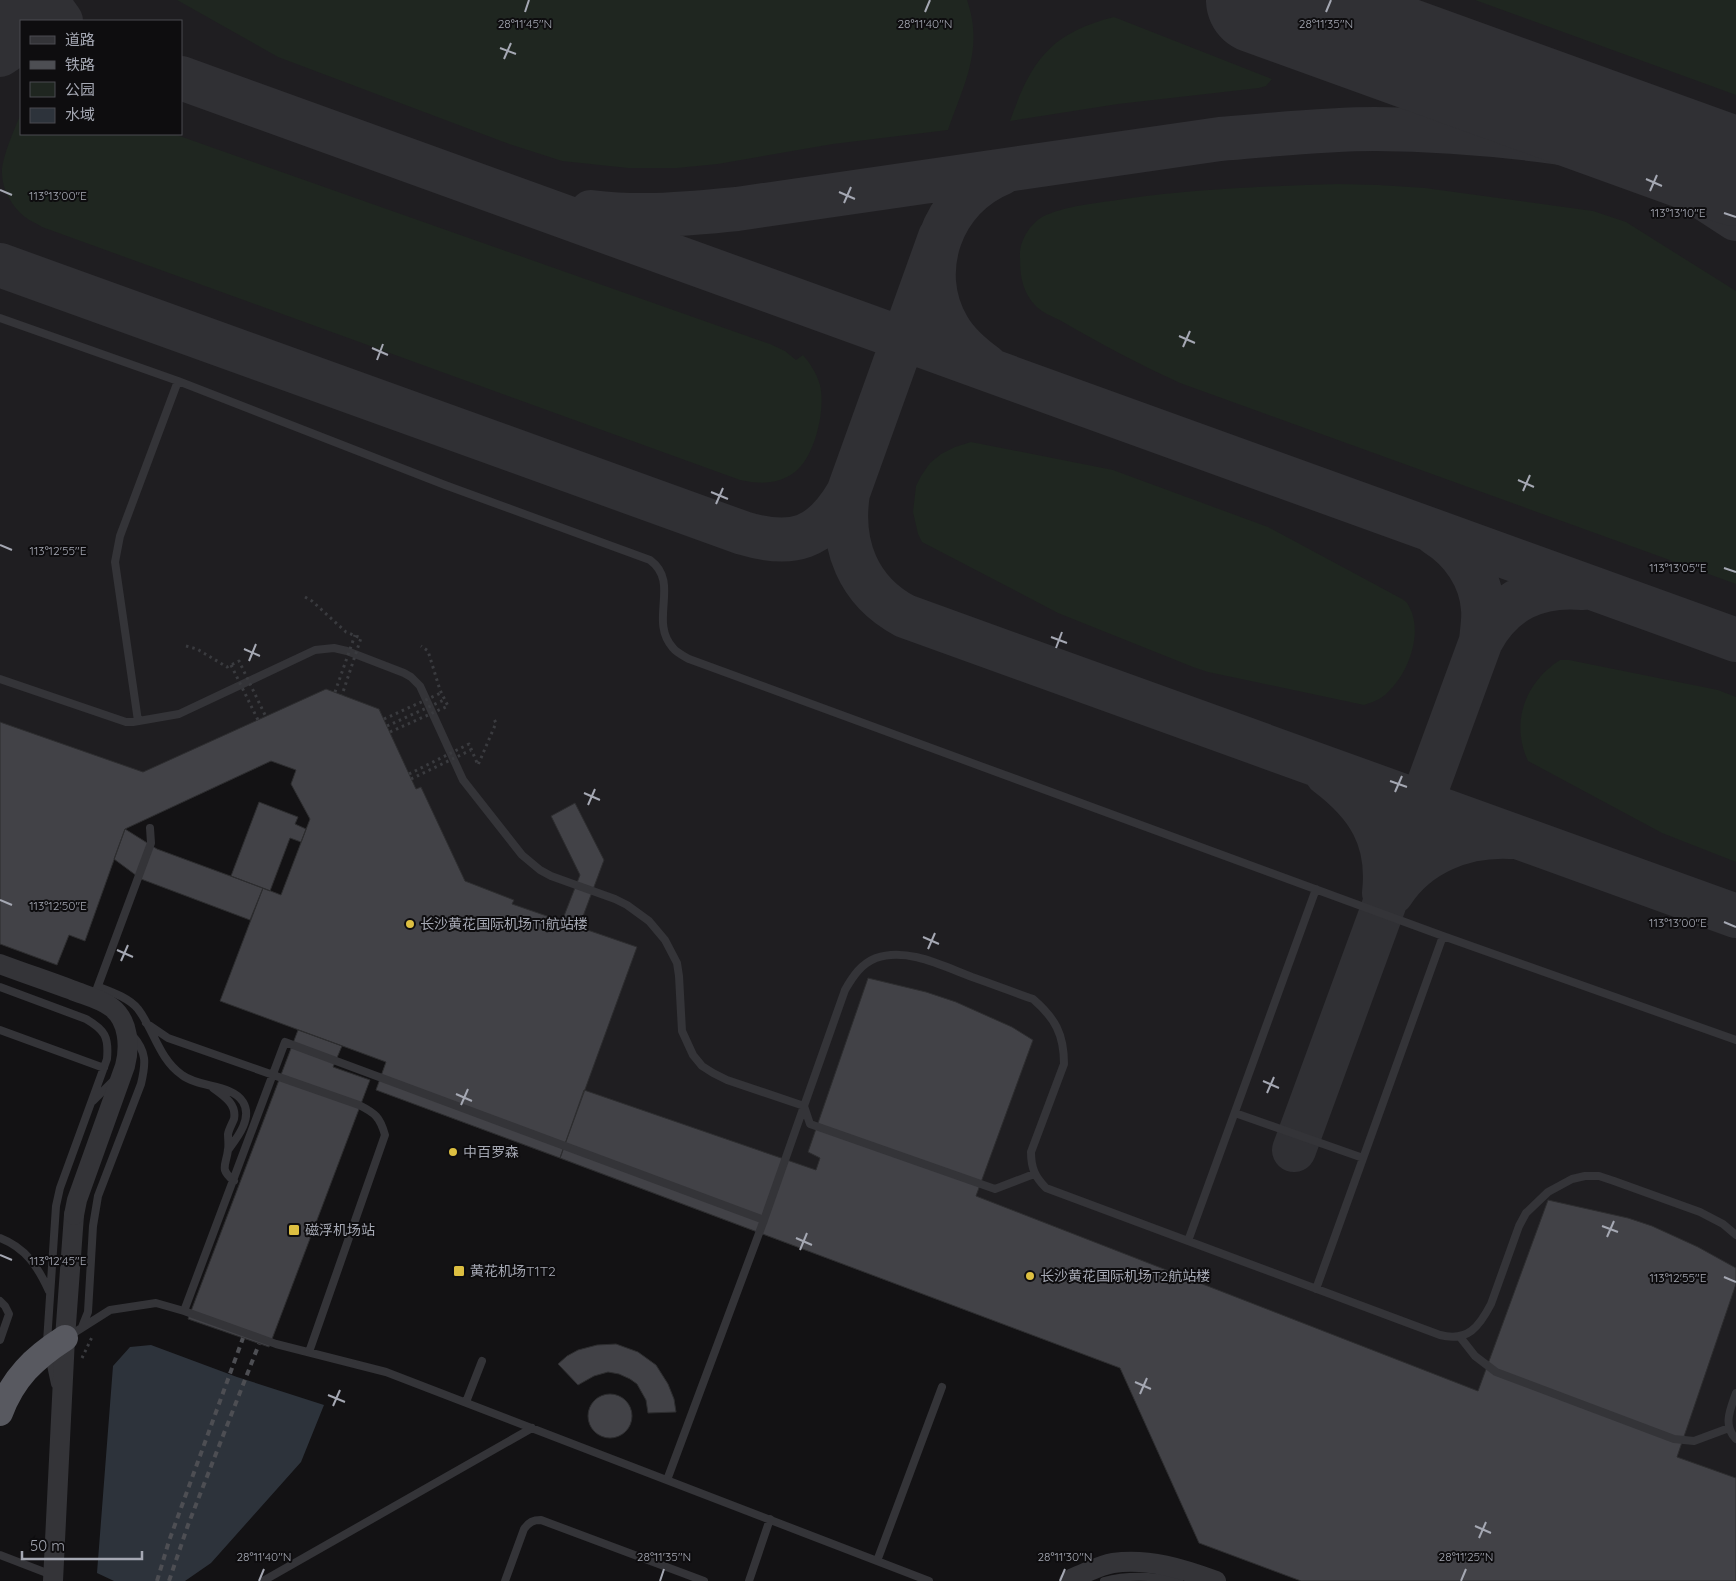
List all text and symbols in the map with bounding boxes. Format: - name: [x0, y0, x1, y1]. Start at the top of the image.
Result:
- text: 28°11'45"N: [498, 16, 552, 31]
- text: 28°11'40"N: [897, 16, 953, 31]
- text: 28°11'35"N: [1299, 16, 1353, 31]
- legend: [20, 20, 182, 135]
- text: 道路: [65, 30, 95, 49]
- text: 铁路: [65, 55, 95, 74]
- text: 公园: [65, 80, 95, 99]
- text: 水域: [65, 105, 95, 124]
- text: 113°13'00"E: [29, 188, 87, 203]
- text: 113°13'10"E: [1650, 205, 1706, 220]
- text: 113°12'55"E: [29, 543, 87, 558]
- text: 113°13'05"E: [1649, 560, 1707, 575]
- text: 113°12'50"E: [29, 898, 87, 913]
- place label: 长沙黄花国际机场T1航站楼: [420, 915, 588, 933]
- text: 113°13'00"E: [1649, 915, 1707, 930]
- marker: 长沙黄花国际机场T1航站楼: [404, 918, 416, 930]
- place label: 中百罗森: [463, 1143, 519, 1161]
- marker: 中百罗森: [447, 1146, 459, 1158]
- place label: 磁浮机场站: [305, 1221, 375, 1239]
- marker: 磁浮机场站: [287, 1223, 301, 1237]
- text: 113°12'45"E: [30, 1253, 87, 1268]
- place label: 黄花机场T1T2: [470, 1262, 556, 1280]
- marker: 黄花机场T1T2: [452, 1264, 466, 1278]
- place label: 长沙黄花国际机场T2航站楼: [1040, 1267, 1210, 1285]
- marker: 长沙黄花国际机场T2航站楼: [1024, 1270, 1036, 1282]
- text: 113°12'55"E: [1649, 1270, 1707, 1285]
- scale bar: [22, 1528, 142, 1560]
- text: 50 m: [30, 1536, 65, 1555]
- text: 28°11'40"N: [236, 1549, 292, 1564]
- text: 28°11'35"N: [637, 1549, 691, 1564]
- text: 28°11'30"N: [1037, 1549, 1093, 1564]
- text: 28°11'25"N: [1439, 1549, 1493, 1564]

